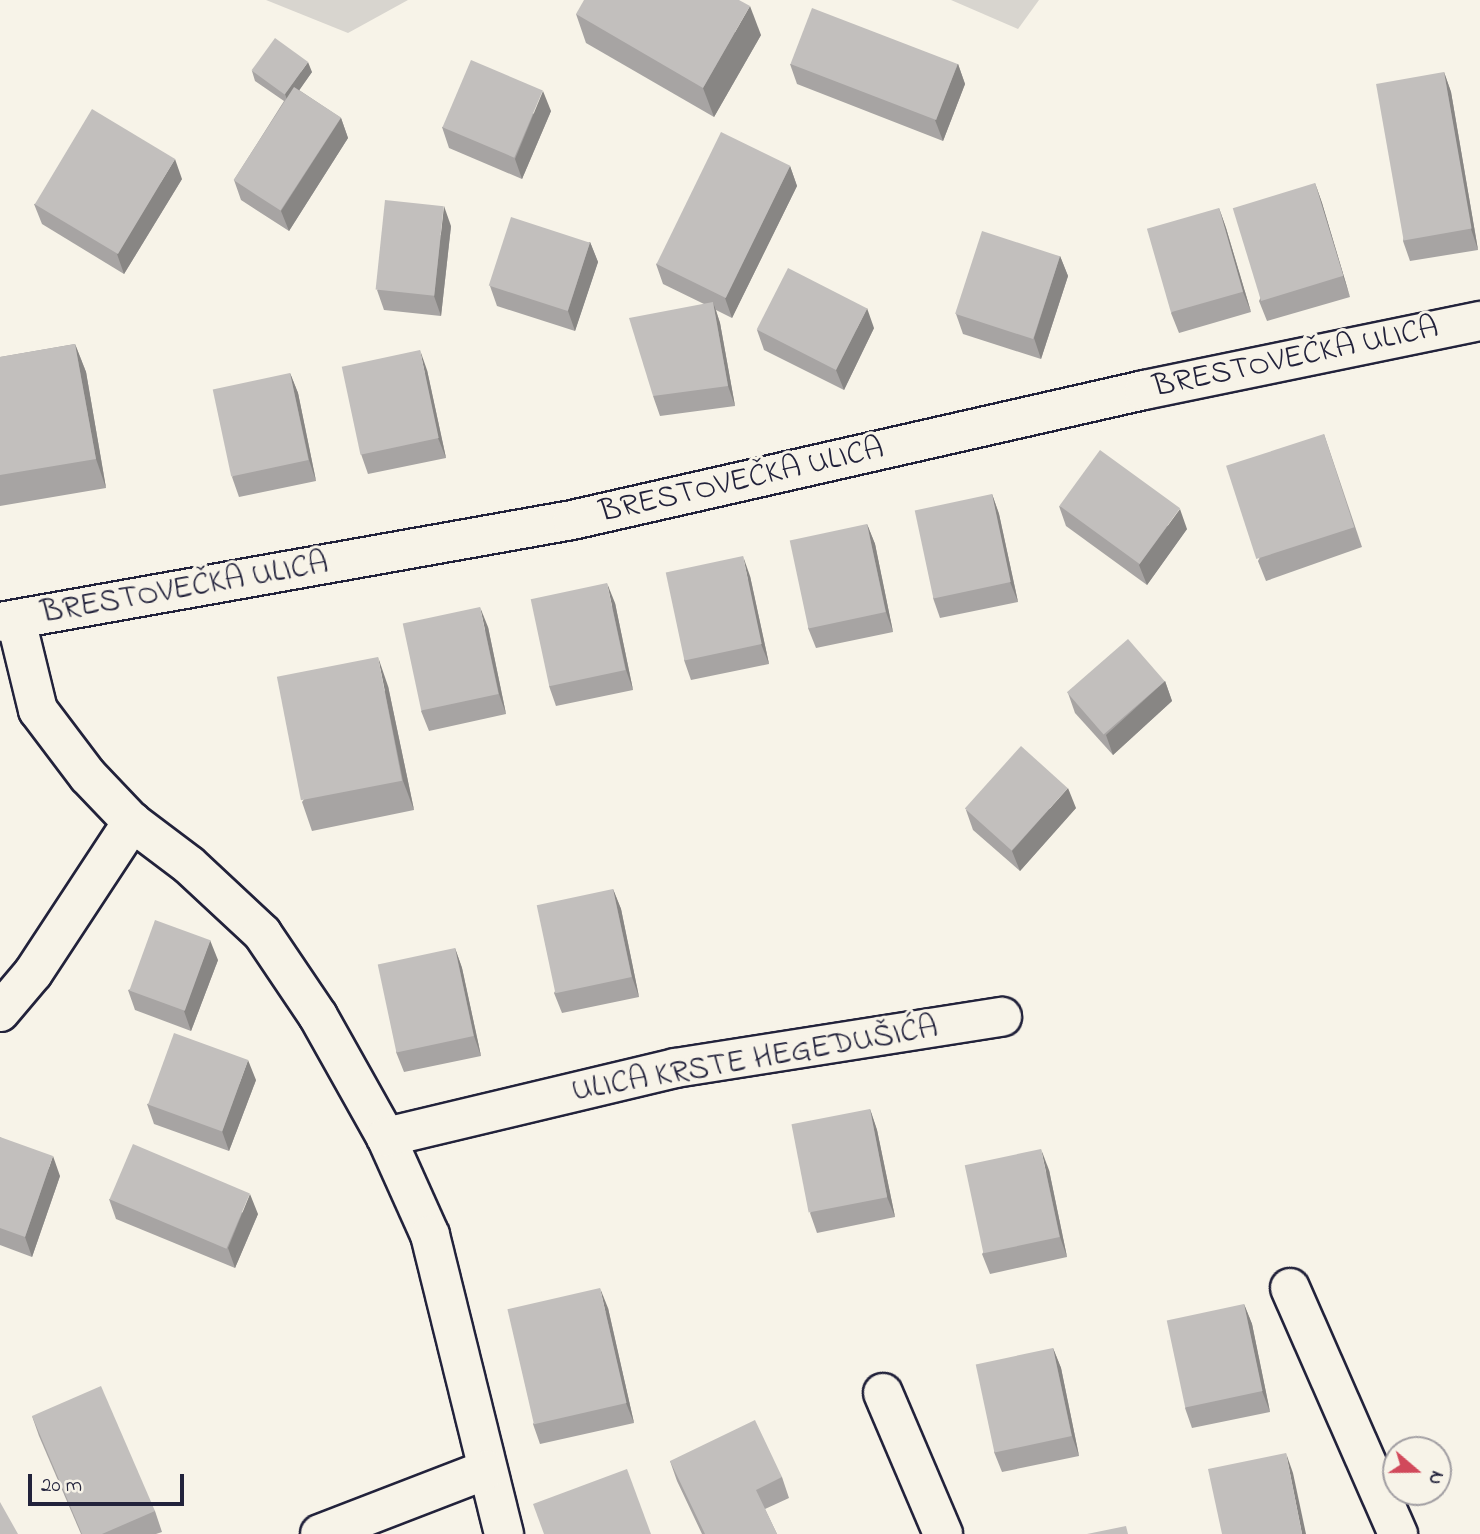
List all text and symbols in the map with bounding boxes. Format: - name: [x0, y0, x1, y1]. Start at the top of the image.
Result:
- street label: BRESTOVEČKA ULICA: [1150, 310, 1442, 408]
- street label: BRESTOVEČKA ULICA: [596, 431, 888, 533]
- street label: BRESTOVEČKA ULICA: [39, 546, 331, 634]
- street label: ULICA KRSTE HEGEDUŠIĆA: [569, 1010, 941, 1112]
- north arrow: [1382, 1436, 1452, 1506]
- scale bar: [32, 1460, 187, 1504]
- text: N: [1420, 1467, 1450, 1488]
- text: 20 m: [41, 1471, 82, 1501]

